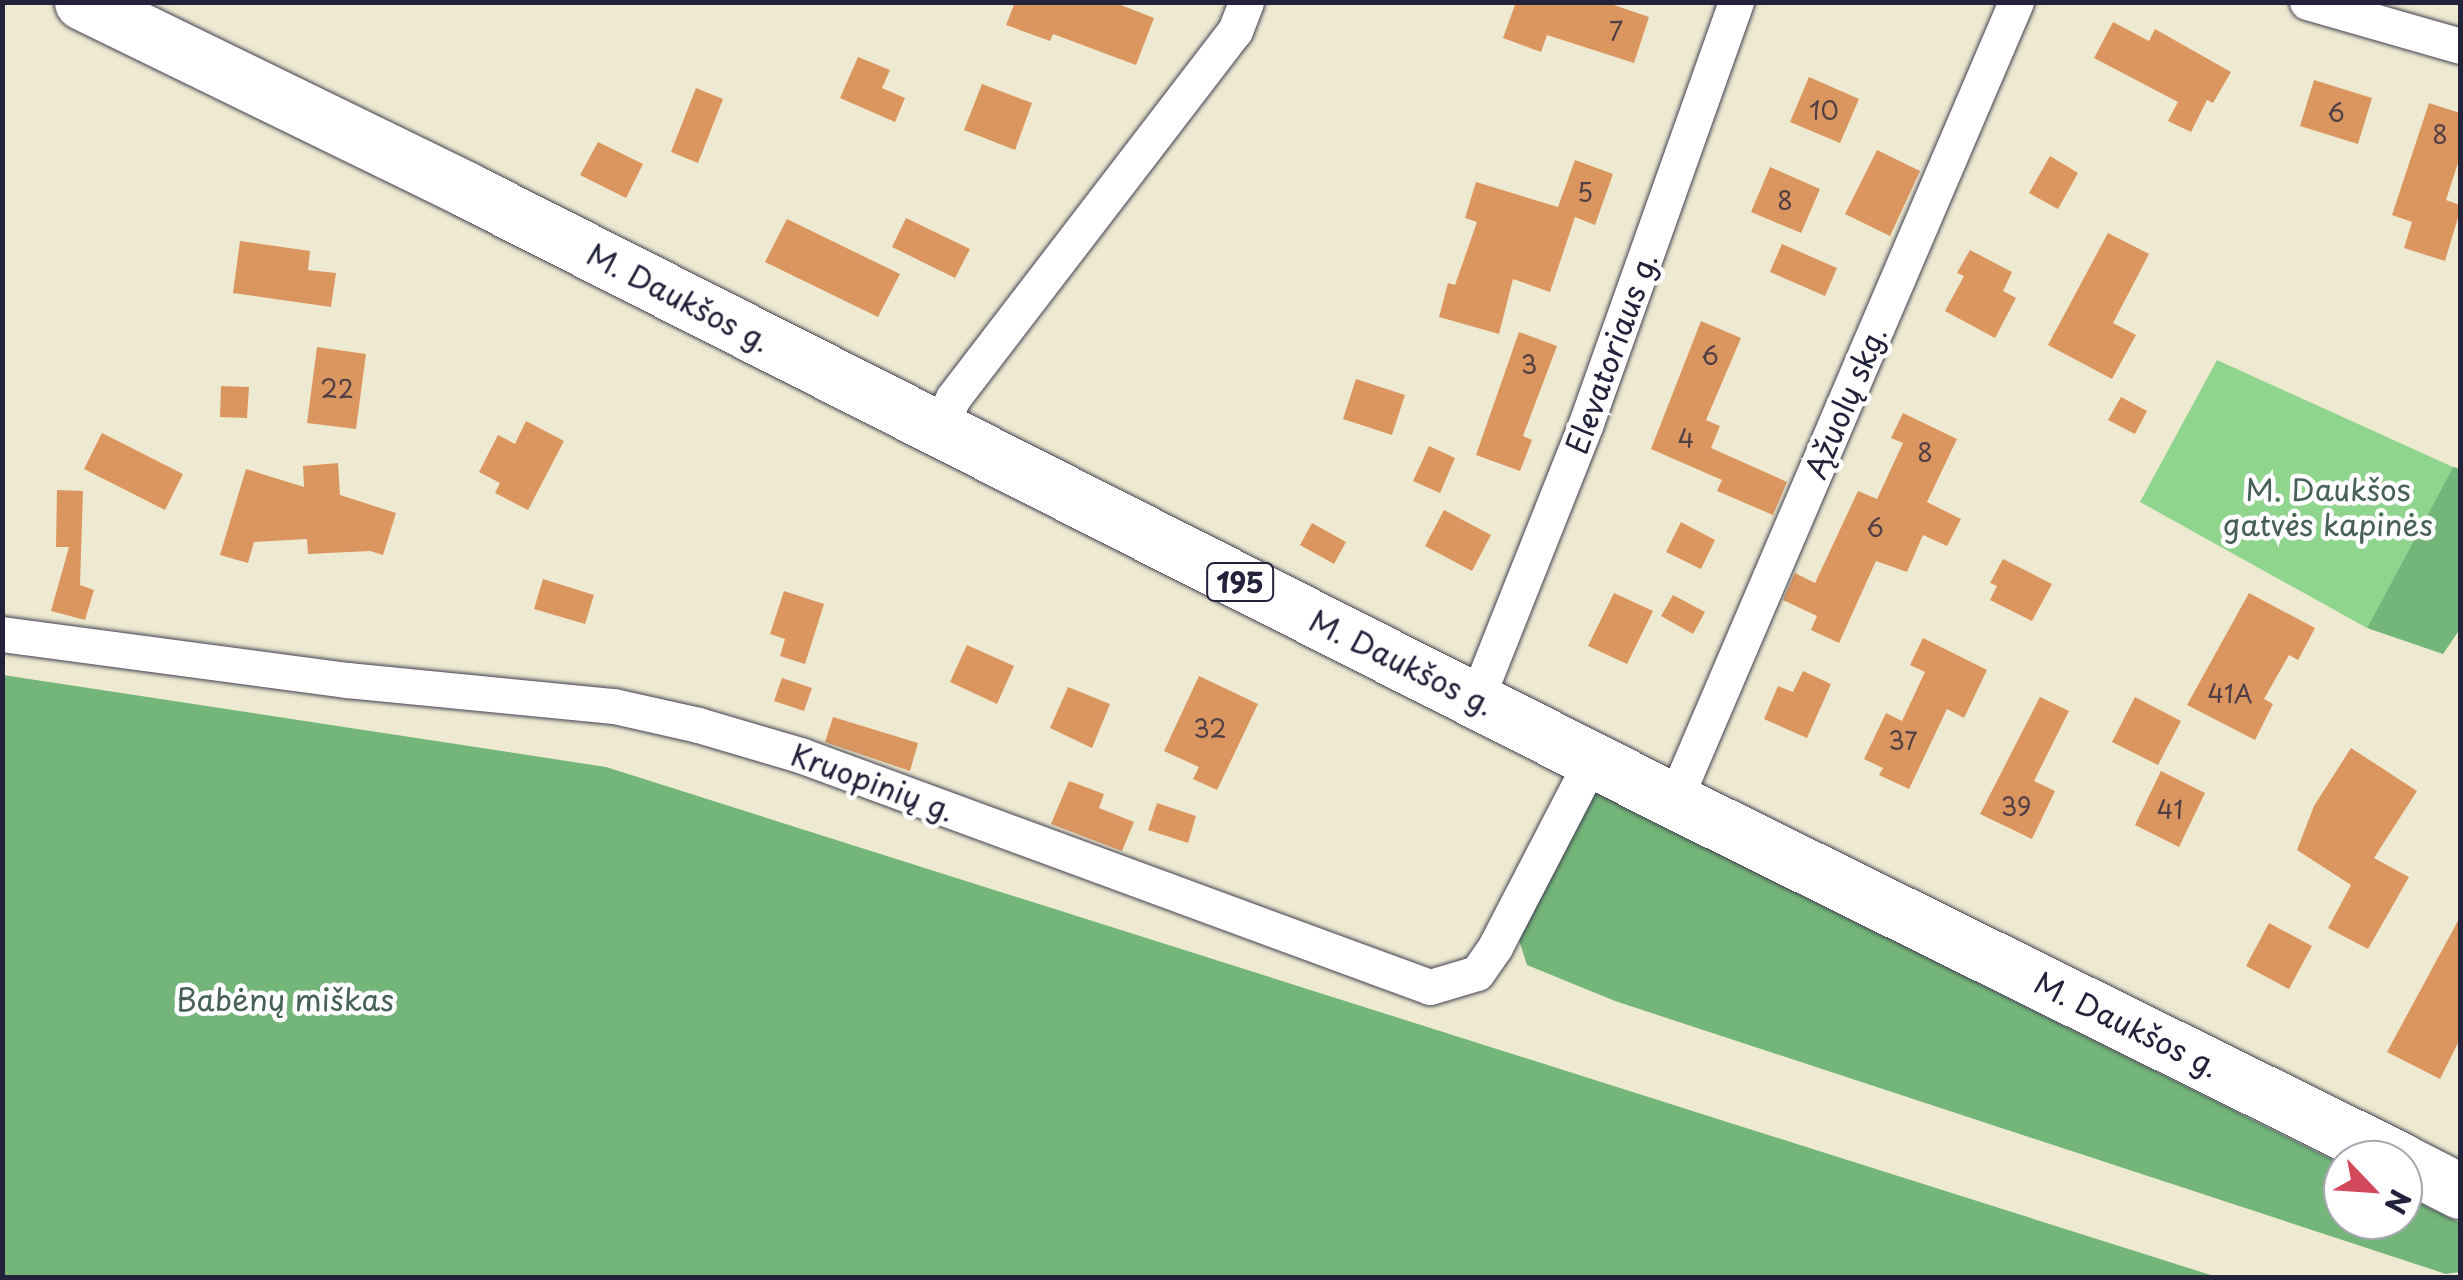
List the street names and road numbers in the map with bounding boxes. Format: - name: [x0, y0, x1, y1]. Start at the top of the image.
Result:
- street label: M. Daukšos g.: [582, 236, 776, 358]
- street label: Elevatoriaus g.: [1558, 248, 1664, 458]
- street label: Ąžuolų skg.: [1797, 320, 1893, 484]
- road number: 195: [1205, 559, 1275, 605]
- street label: M. Daukšos g.: [1304, 602, 1500, 722]
- street label: Kruopinių g.: [786, 736, 960, 828]
- street label: M. Daukšos g.: [2029, 964, 2225, 1084]

